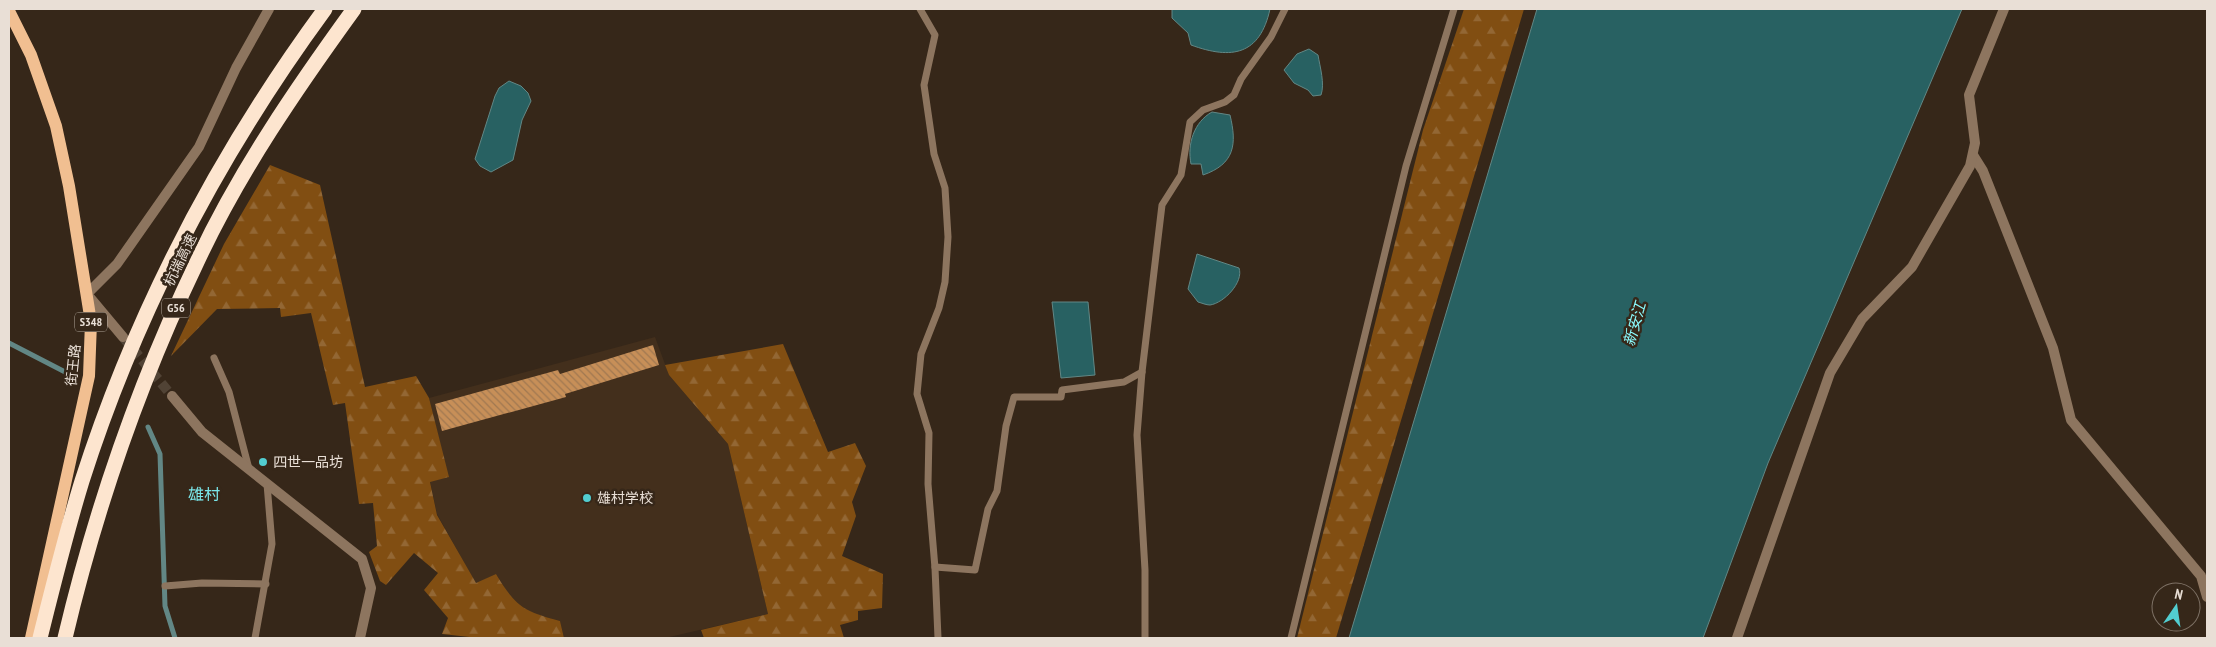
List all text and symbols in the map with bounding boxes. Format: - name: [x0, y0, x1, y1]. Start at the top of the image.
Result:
- street label: 杭瑞高速: [160, 231, 200, 289]
- road number: G56: [162, 298, 190, 318]
- water label: 新安江: [1619, 298, 1650, 348]
- road number: S348: [75, 313, 107, 332]
- street label: 街王路: [62, 343, 84, 387]
- place label: 四世一品坊: [273, 453, 343, 471]
- marker: 四世一品坊: [257, 456, 269, 468]
- district label: 雄村: [188, 484, 220, 504]
- place label: 雄村学校: [597, 489, 653, 507]
- marker: 雄村学校: [581, 492, 593, 504]
- north arrow: [2151, 582, 2201, 632]
- text: N: [2173, 585, 2185, 604]

